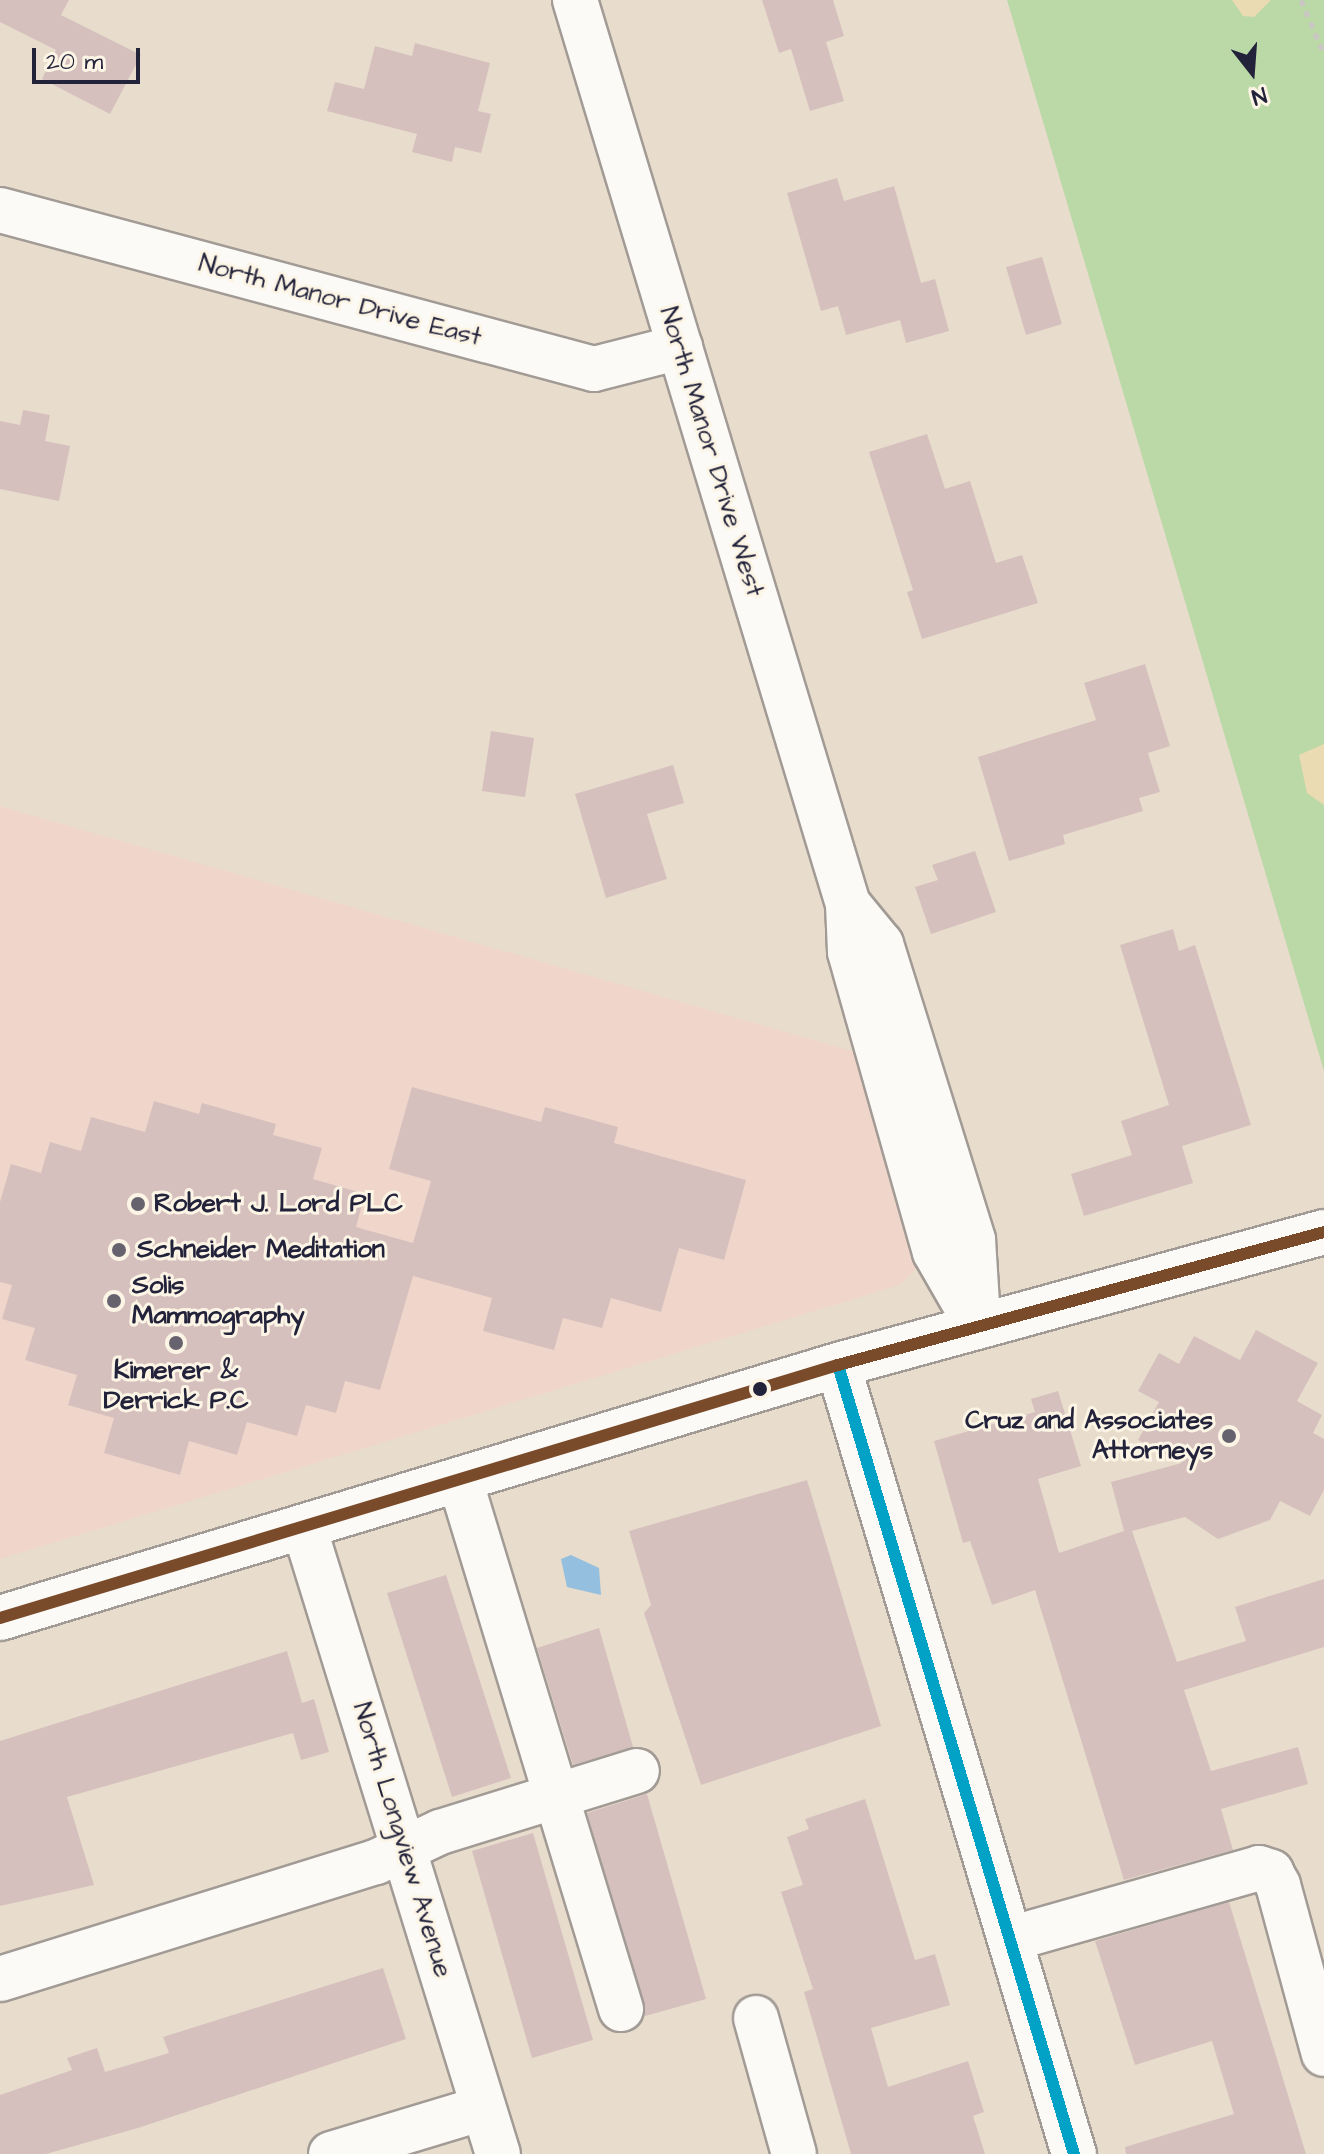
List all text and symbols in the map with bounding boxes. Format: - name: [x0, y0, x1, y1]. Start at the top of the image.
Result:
- scale bar: [36, 32, 144, 82]
- north arrow: [1212, 32, 1292, 112]
- text: 20 m: [46, 45, 103, 79]
- text: N: [1248, 79, 1270, 112]
- street label: North Manor Drive East: [195, 248, 485, 354]
- street label: North Manor Drive West: [652, 303, 770, 601]
- place label: Robert J. Lord PLC: [154, 1188, 403, 1220]
- marker: Robert J. Lord PLC: [129, 1195, 147, 1213]
- place label: Schneider Meditation: [137, 1234, 385, 1266]
- marker: Schneider Meditation: [108, 1239, 130, 1261]
- place label: Solis Mammography: [132, 1270, 304, 1332]
- marker: Solis Mammography: [103, 1290, 125, 1312]
- marker: Kimerer & Derrick P.C: [167, 1334, 185, 1352]
- place label: Kimerer & Derrick P.C: [103, 1355, 249, 1416]
- unlabelled marker: [752, 1381, 768, 1397]
- place label: Cruz and Associates Attorneys: [965, 1405, 1213, 1466]
- marker: Cruz and Associates Attorneys: [1220, 1427, 1238, 1445]
- street label: North Longview Avenue: [345, 1699, 459, 1981]

